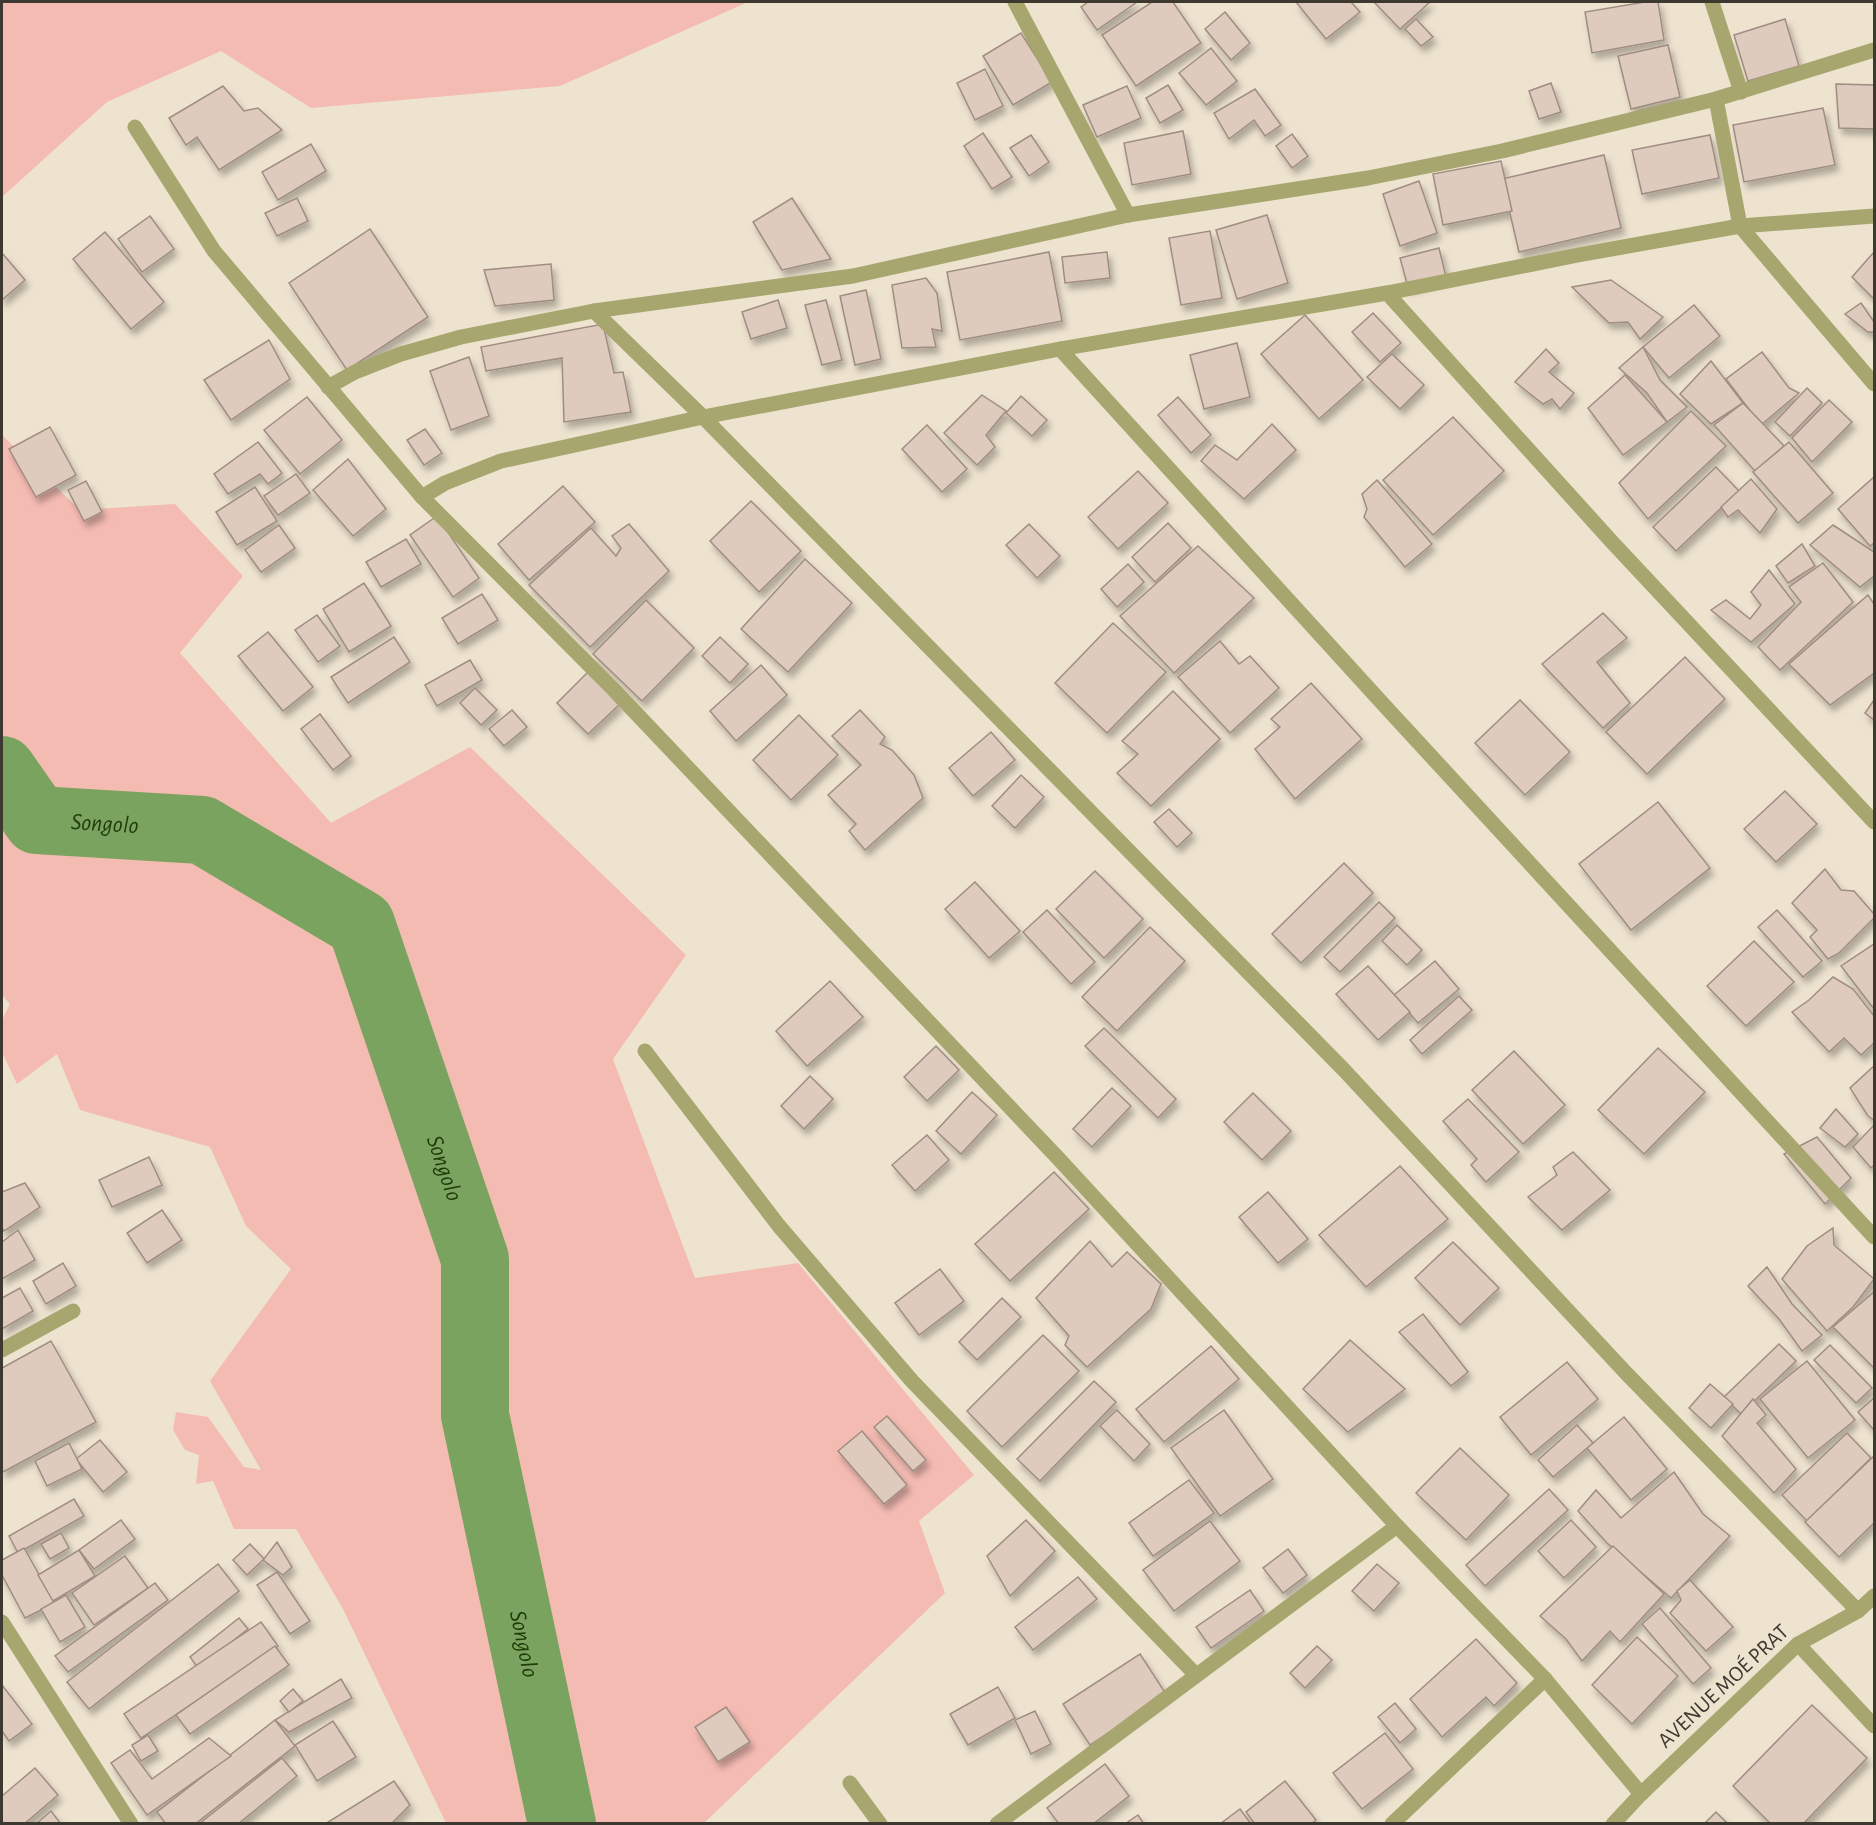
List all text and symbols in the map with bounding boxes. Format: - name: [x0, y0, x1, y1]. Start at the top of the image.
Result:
- water label: Songolo: [70, 810, 139, 838]
- water label: Songolo: [422, 1132, 466, 1204]
- water label: Songolo: [505, 1608, 543, 1680]
- street label: AVENUE MOÉ PRAT: [1653, 1619, 1793, 1752]

